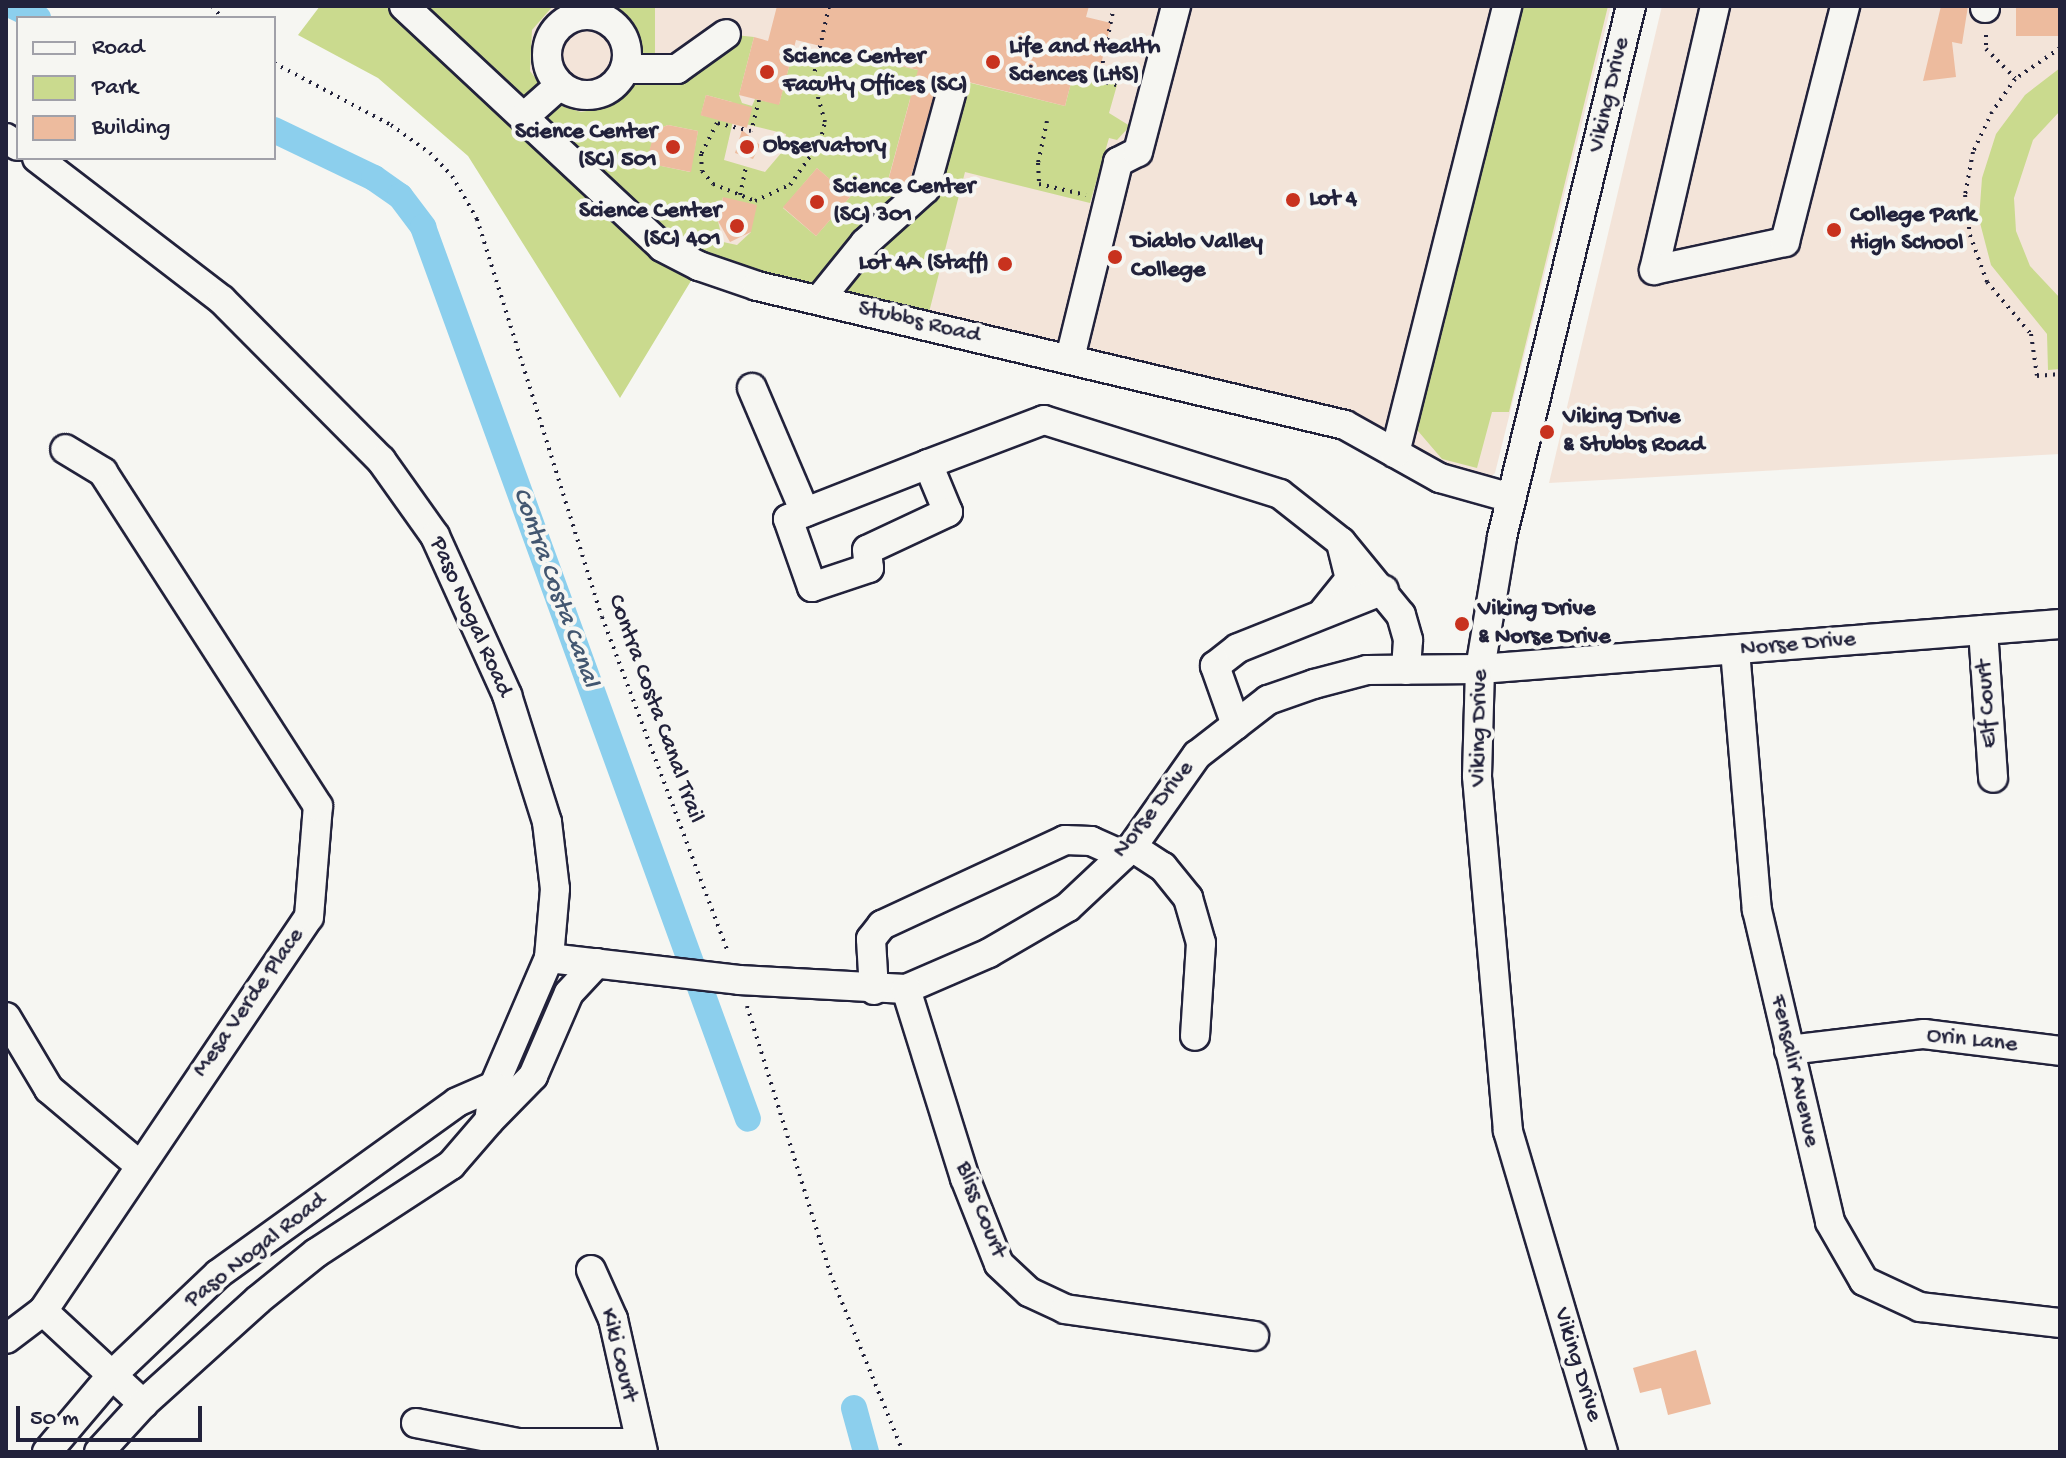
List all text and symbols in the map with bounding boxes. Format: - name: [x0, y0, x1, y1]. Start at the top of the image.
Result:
- legend: [16, 16, 276, 160]
- text: Road: [92, 34, 144, 63]
- place label: Life and Health Sciences (LHS): [1009, 34, 1160, 90]
- street label: Viking Drive: [1583, 35, 1637, 155]
- place label: Science Center Faculty Offices (SC): [783, 44, 968, 100]
- marker: Life and Health Sciences (LHS): [984, 53, 1002, 71]
- marker: Science Center Faculty Offices (SC): [758, 63, 776, 81]
- text: Park: [92, 74, 138, 103]
- text: Building: [92, 114, 170, 143]
- place label: Science Center (SC) 501: [515, 119, 657, 175]
- place label: Observatory: [763, 133, 886, 161]
- marker: Science Center (SC) 501: [664, 138, 682, 156]
- marker: Observatory: [738, 138, 756, 156]
- place label: Science Center (SC) 301: [833, 174, 975, 230]
- place label: Lot 4: [1309, 186, 1357, 214]
- marker: Lot 4: [1284, 191, 1302, 209]
- marker: Science Center (SC) 301: [808, 193, 826, 211]
- place label: Science Center (SC) 401: [579, 198, 721, 254]
- place label: College Park High School: [1850, 202, 1976, 258]
- marker: Science Center (SC) 401: [728, 217, 746, 235]
- marker: College Park High School: [1825, 221, 1843, 239]
- place label: Diablo Valley College: [1131, 229, 1263, 285]
- marker: Diablo Valley College: [1106, 248, 1124, 266]
- place label: Lot 4A (Staff): [859, 250, 989, 278]
- marker: Lot 4A (Staff): [996, 255, 1014, 273]
- street label: Stubbs Road: [855, 295, 983, 351]
- place label: Viking Drive & Stubbs Road: [1563, 404, 1704, 460]
- marker: Viking Drive & Stubbs Road: [1538, 423, 1556, 441]
- water label: Contra Costa Canal: [503, 484, 605, 692]
- street label: Paso Nogal Road: [422, 533, 518, 701]
- street label: Contra Costa Canal Trail: [600, 591, 710, 827]
- place label: Viking Drive & Norse Drive: [1478, 596, 1611, 652]
- marker: Viking Drive & Norse Drive: [1453, 615, 1471, 633]
- street label: Norse Drive: [1739, 626, 1857, 664]
- street label: Elf Court: [1971, 659, 2005, 749]
- street label: Viking Drive: [1465, 669, 1495, 787]
- street label: Norse Drive: [1107, 755, 1201, 865]
- street label: Mesa Verde Place: [187, 923, 311, 1083]
- street label: Fensalir Avenue: [1763, 992, 1825, 1150]
- street label: Orin Lane: [1925, 1022, 2019, 1060]
- street label: Bliss Court: [948, 1158, 1012, 1262]
- street label: Paso Nogal Road: [179, 1187, 333, 1315]
- street label: Kiki Court: [593, 1305, 643, 1405]
- street label: Viking Drive: [1546, 1305, 1608, 1425]
- scale bar: [20, 1390, 206, 1440]
- text: 50 m: [30, 1405, 79, 1434]

